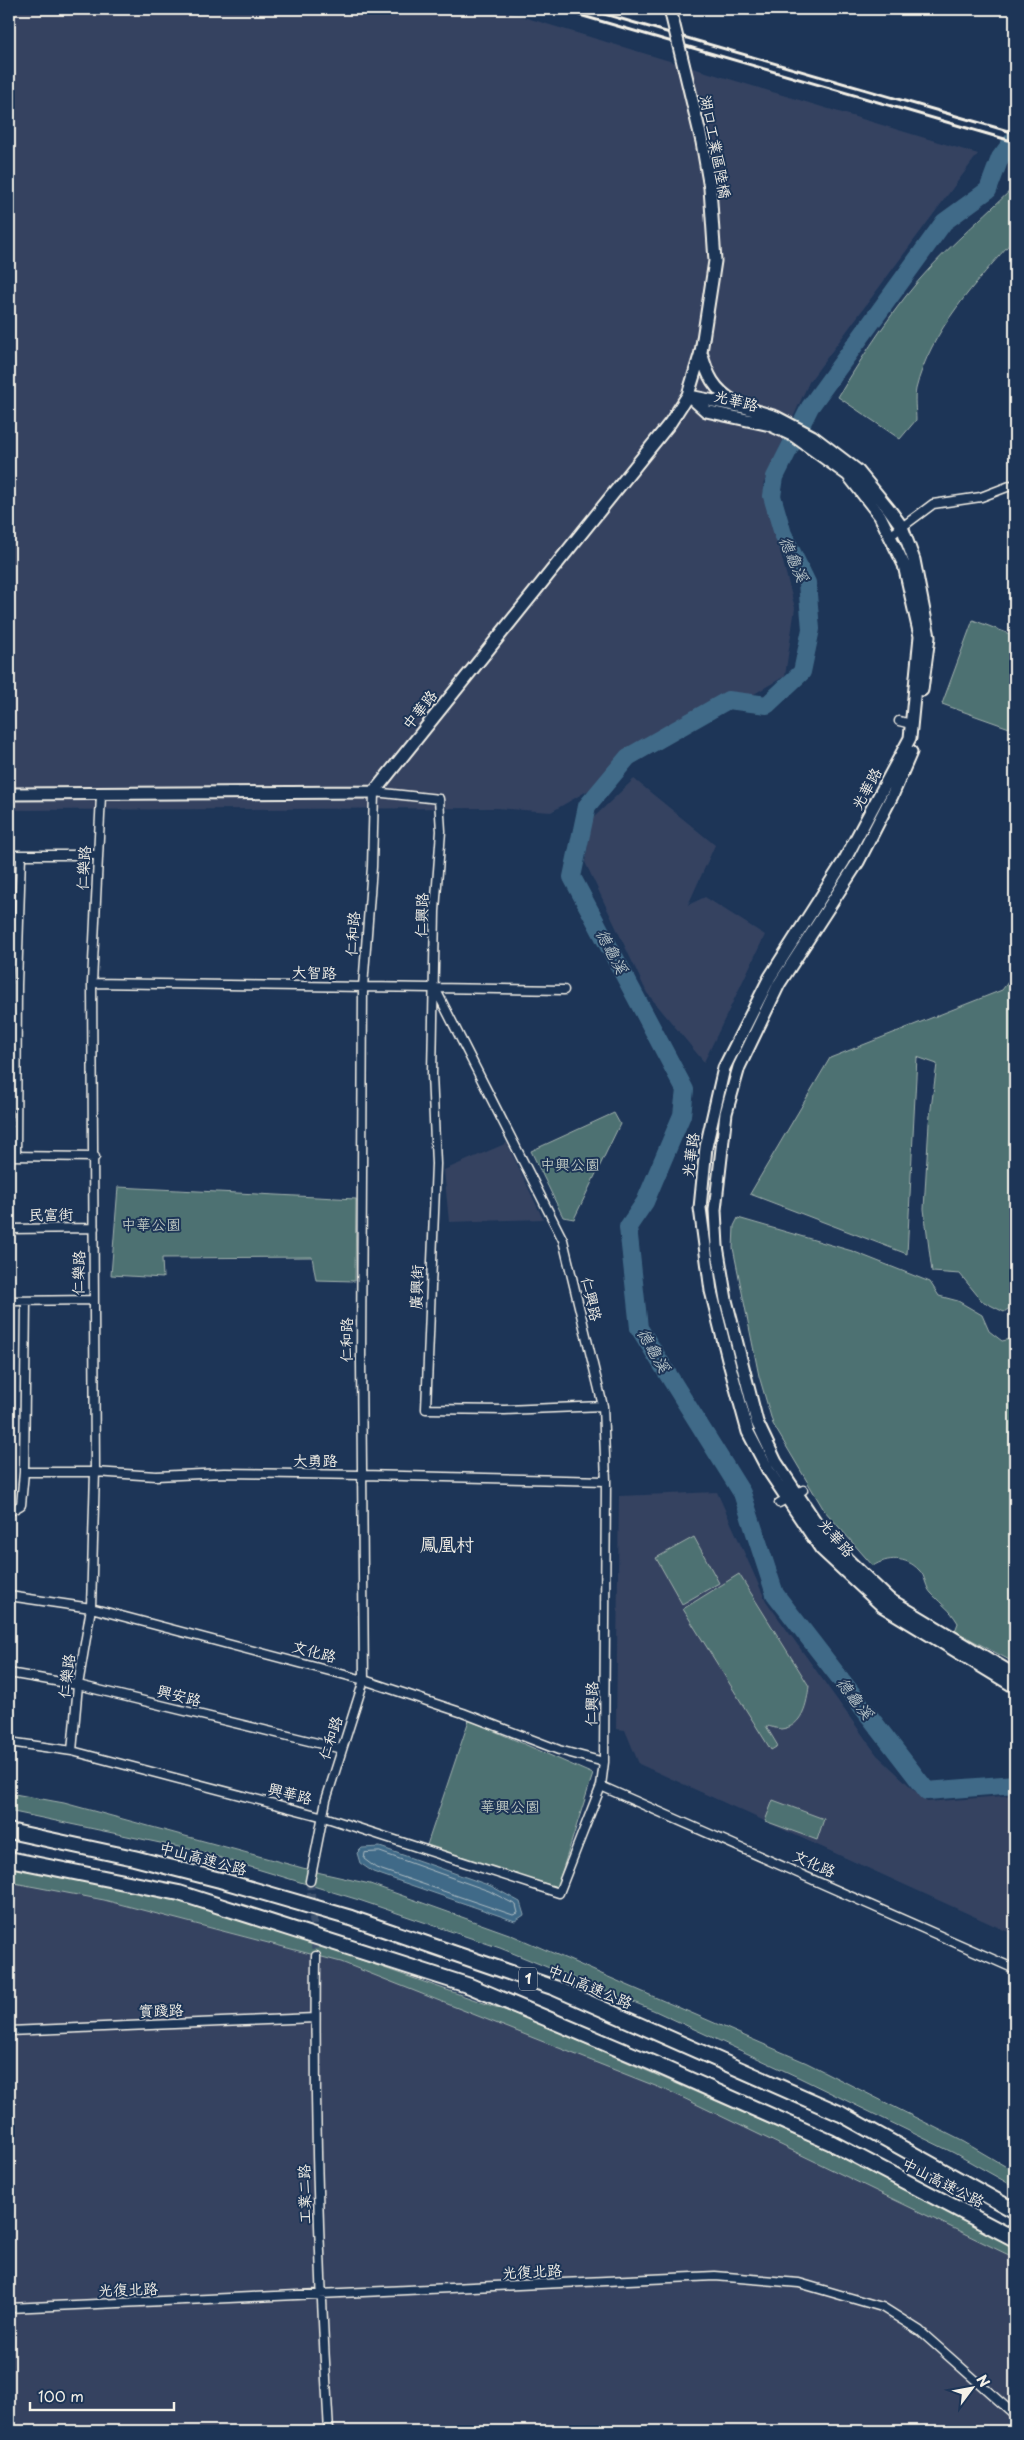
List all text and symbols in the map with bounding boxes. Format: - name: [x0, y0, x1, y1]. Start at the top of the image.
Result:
- street label: 湖口工業區陸橋: [695, 93, 738, 200]
- street label: 光華路: [712, 383, 761, 416]
- water label: 德龜溪: [774, 532, 816, 586]
- street label: 中華路: [396, 684, 442, 734]
- street label: 光華路: [845, 763, 887, 814]
- street label: 仁樂路: [70, 845, 95, 891]
- street label: 仁興路: [408, 892, 433, 938]
- street label: 仁和路: [338, 911, 365, 957]
- water label: 德龜溪: [591, 924, 635, 978]
- street label: 大智路: [291, 960, 337, 983]
- street label: 光華路: [675, 1131, 704, 1179]
- park label: 中興公園: [540, 1152, 600, 1175]
- street label: 民富街: [28, 1202, 74, 1225]
- park label: 中華公園: [121, 1212, 181, 1235]
- street label: 仁樂路: [66, 1250, 89, 1296]
- street label: 廣興街: [403, 1264, 428, 1310]
- street label: 仁興路: [576, 1274, 609, 1323]
- street label: 仁和路: [334, 1317, 357, 1363]
- water label: 德龜溪: [632, 1323, 678, 1377]
- street label: 大勇路: [292, 1448, 338, 1471]
- street label: 光華路: [814, 1512, 861, 1562]
- district label: 鳳凰村: [420, 1530, 474, 1557]
- street label: 文化路: [290, 1634, 339, 1667]
- street label: 仁樂路: [51, 1652, 80, 1700]
- water label: 德龜溪: [832, 1671, 881, 1724]
- street label: 興安路: [155, 1678, 204, 1711]
- street label: 仁興路: [579, 1681, 602, 1727]
- street label: 仁和路: [312, 1713, 347, 1762]
- street label: 興華路: [266, 1776, 315, 1809]
- park label: 華興公園: [480, 1794, 540, 1817]
- street label: 中山高速公路: [157, 1835, 250, 1880]
- street label: 文化路: [789, 1843, 840, 1882]
- street label: 中山高速公路: [545, 1957, 637, 2014]
- road number: 1: [519, 1968, 537, 1990]
- street label: 實踐路: [138, 1997, 184, 2022]
- street label: 中山高速公路: [898, 2151, 989, 2212]
- street label: 工業二路: [291, 2164, 316, 2224]
- street label: 光復北路: [501, 2257, 562, 2284]
- street label: 光復北路: [98, 2276, 158, 2301]
- north arrow: [946, 2362, 996, 2412]
- text: N: [972, 2371, 995, 2391]
- scale bar: [30, 2380, 174, 2412]
- text: 100 m: [38, 2384, 84, 2407]

